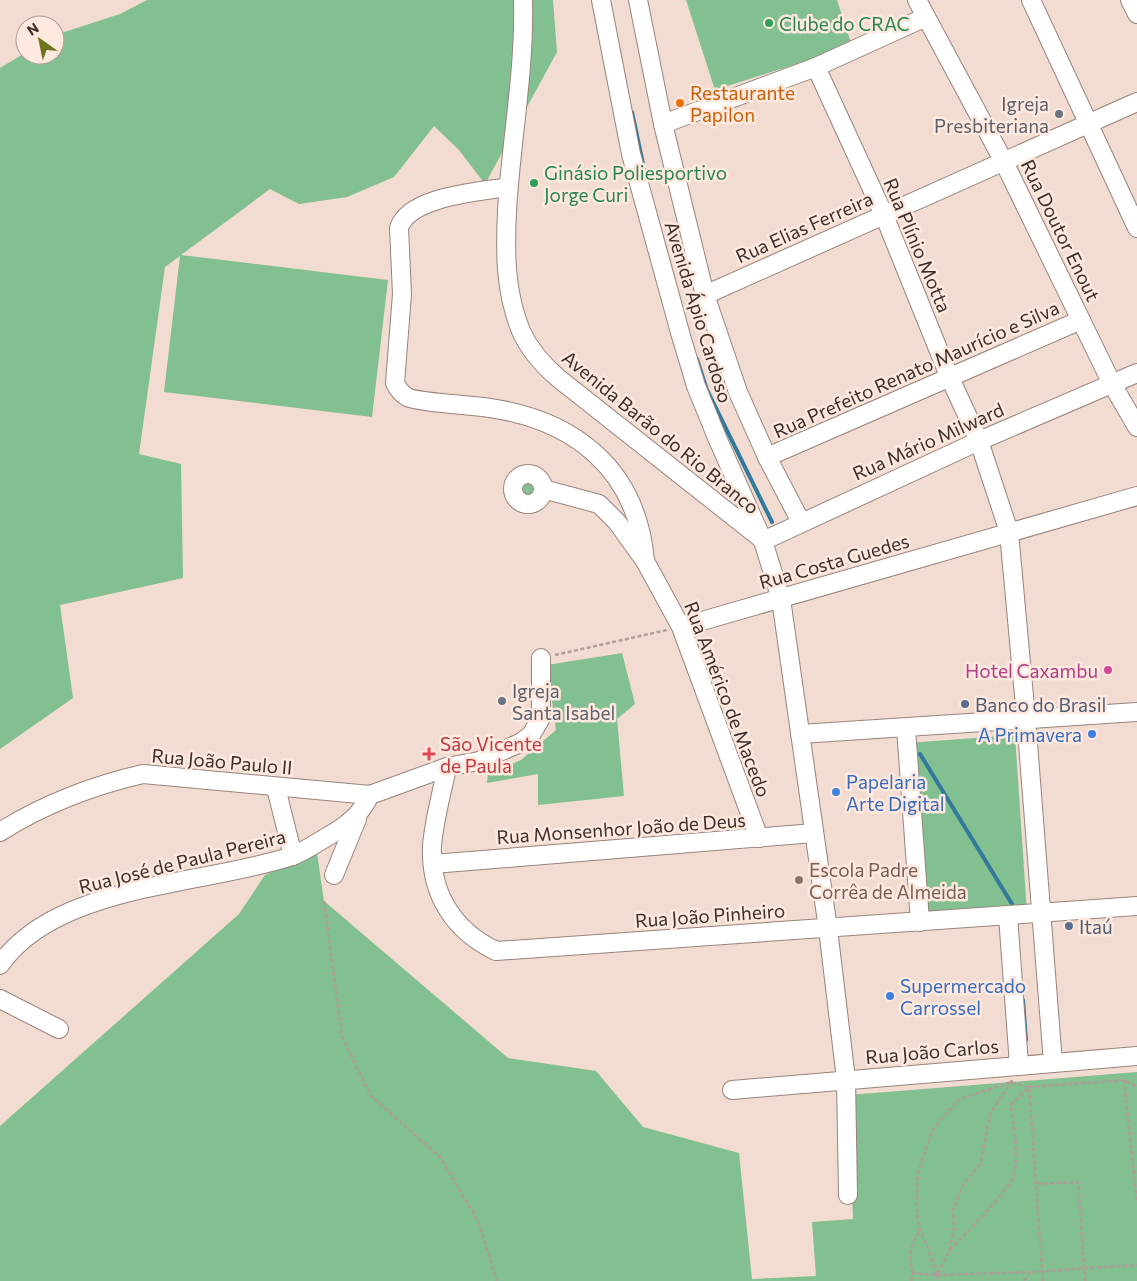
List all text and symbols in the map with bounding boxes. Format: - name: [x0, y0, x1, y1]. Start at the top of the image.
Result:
- place label: Clube do CRAC: [779, 12, 910, 35]
- north arrow: [15, 15, 65, 65]
- marker: Clube do CRAC: [763, 17, 775, 29]
- text: N: [24, 19, 42, 39]
- place label: Restaurante Papilon: [690, 81, 795, 126]
- place label: Igreja Presbiteriana: [934, 92, 1049, 137]
- marker: Restaurante Papilon: [674, 97, 686, 109]
- marker: Igreja Presbiteriana: [1053, 108, 1065, 120]
- street label: Rua Doutor Enout: [1017, 155, 1105, 305]
- place label: Ginásio Poliesportivo Jorge Curi: [544, 161, 727, 206]
- street label: Rua Plínio Motta: [879, 174, 957, 316]
- marker: Ginásio Poliesportivo Jorge Curi: [528, 177, 540, 189]
- street label: Rua Elias Ferreira: [732, 186, 876, 268]
- street label: Avenida Ápio Cardoso: [660, 218, 738, 406]
- street label: Rua Prefeito Renato Maurício e Silva: [770, 295, 1062, 443]
- street label: Avenida Barão do Rio Branco: [558, 346, 764, 518]
- street label: Rua Mário Milward: [849, 397, 1007, 485]
- street label: Rua Costa Guedes: [756, 529, 912, 593]
- street label: Rua Américo de Macedo: [680, 598, 776, 800]
- place label: Hotel Caxambu: [965, 659, 1098, 682]
- marker: Hotel Caxambu: [1102, 664, 1114, 676]
- place label: Igreja Santa Isabel: [512, 679, 615, 724]
- place label: Banco do Brasil: [975, 693, 1106, 716]
- marker: Igreja Santa Isabel: [496, 695, 508, 707]
- marker: Banco do Brasil: [959, 698, 971, 710]
- place label: A Primavera: [978, 723, 1082, 746]
- marker: A Primavera: [1086, 728, 1098, 740]
- place label: São Vicente de Paula: [440, 732, 542, 777]
- street label: Rua João Paulo II: [151, 743, 293, 779]
- marker: São Vicente de Paula: [422, 747, 436, 761]
- place label: Papelaria Arte Digital: [846, 770, 945, 815]
- marker: Papelaria Arte Digital: [830, 786, 842, 798]
- street label: Rua Monsenhor João de Deus: [496, 808, 746, 848]
- street label: Rua José de Paula Pereira: [76, 824, 288, 898]
- place label: Escola Padre Corrêa de Almeida: [809, 858, 967, 903]
- marker: Escola Padre Corrêa de Almeida: [793, 874, 805, 886]
- street label: Rua João Pinheiro: [634, 898, 786, 932]
- place label: Itaú: [1079, 915, 1113, 938]
- marker: Itaú: [1063, 920, 1075, 932]
- place label: Supermercado Carrossel: [900, 974, 1026, 1019]
- marker: Supermercado Carrossel: [884, 990, 896, 1002]
- street label: Rua João Carlos: [864, 1034, 1000, 1068]

